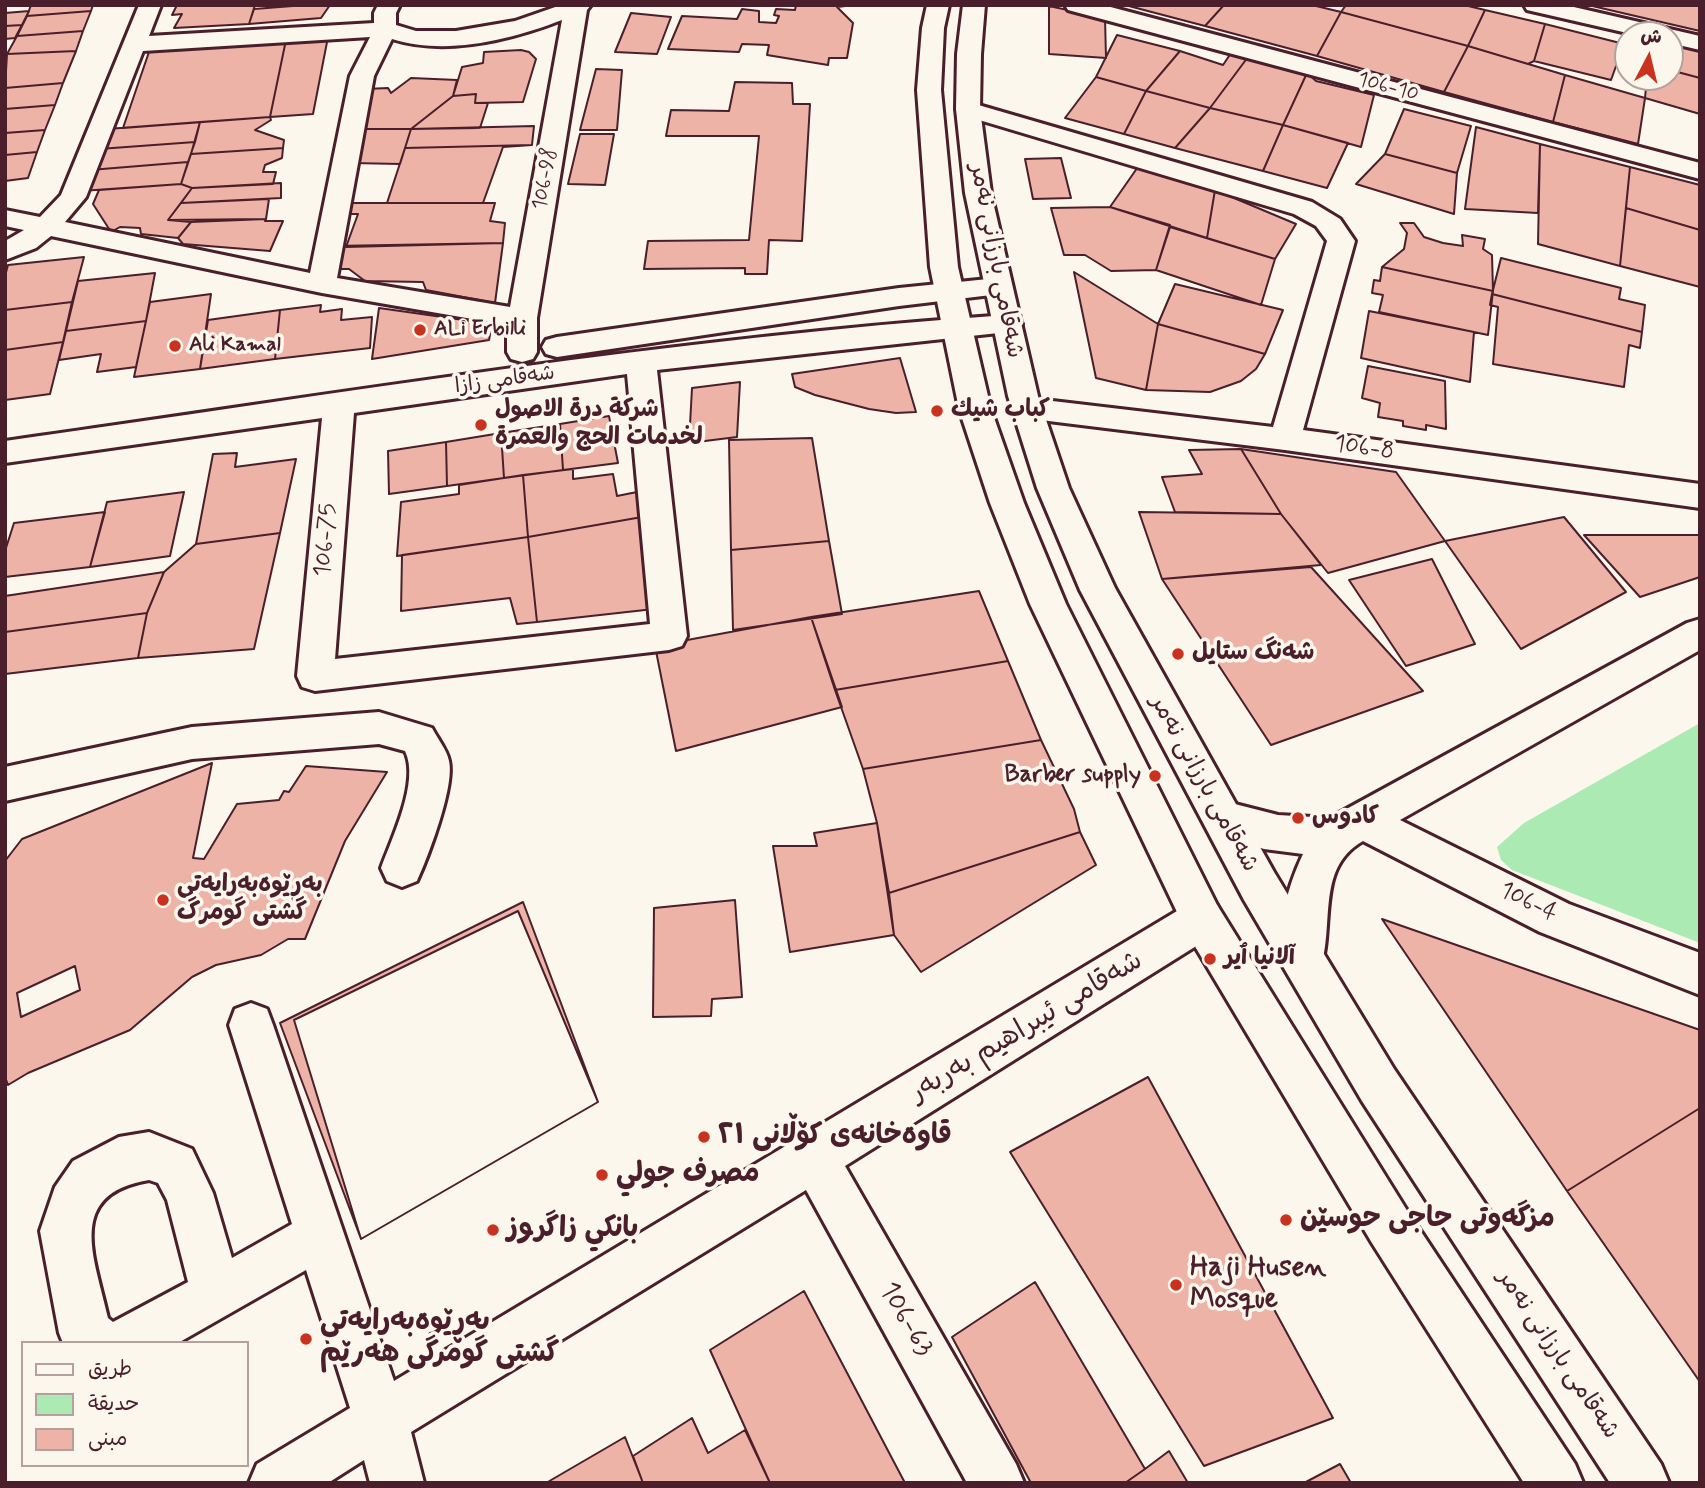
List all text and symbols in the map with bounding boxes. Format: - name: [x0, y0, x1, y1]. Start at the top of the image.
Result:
- north arrow: [1614, 21, 1684, 91]
- text: ش: [1639, 23, 1663, 50]
- street label: 106-10: [1355, 68, 1421, 108]
- street label: 106-98: [528, 146, 564, 212]
- street label: شەقامی بارزانی نەمر: [962, 161, 1028, 361]
- place label: ALi Erbilli: [434, 317, 526, 343]
- marker: ALi Erbilli: [412, 322, 428, 338]
- place label: Ali Kamal: [189, 333, 281, 359]
- marker: Ali Kamal: [167, 338, 183, 354]
- street label: شەقامی زازا: [453, 362, 557, 400]
- place label: شركة درة الاصول لخدمات الحج والعمرة: [495, 397, 703, 453]
- place label: كباب شيك: [951, 397, 1050, 425]
- marker: كباب شيك: [929, 403, 945, 419]
- marker: شركة درة الاصول لخدمات الحج والعمرة: [473, 417, 489, 433]
- street label: 106-8: [1332, 431, 1396, 467]
- street label: 106-75: [309, 502, 345, 578]
- place label: شەنگ ستایل: [1192, 640, 1314, 668]
- marker: شەنگ ستایل: [1170, 646, 1186, 662]
- street label: شەقامی بارزانی نەمر: [1142, 691, 1264, 877]
- place label: Barber supply: [1005, 762, 1141, 790]
- marker: Barber supply: [1147, 768, 1163, 784]
- place label: كادوس: [1312, 804, 1380, 832]
- marker: كادوس: [1290, 810, 1306, 826]
- place label: بەڕێوەبەرایەتی گشتی گومرگ: [177, 872, 323, 928]
- street label: 106-4: [1495, 877, 1561, 929]
- marker: بەڕێوەبەرایەتی گشتی گومرگ: [155, 892, 171, 908]
- street label: شەقامی ئیبراهیم بەربەر: [905, 945, 1149, 1111]
- place label: آلانیا ٱير: [1224, 945, 1295, 973]
- marker: آلانیا ٱير: [1202, 951, 1218, 967]
- place label: قاوەخانەی کۆڵانی ٢١: [718, 1120, 952, 1154]
- marker: قاوەخانەی کۆڵانی ٢١: [696, 1129, 712, 1145]
- place label: مصرف جولي: [616, 1158, 760, 1192]
- marker: مصرف جولي: [594, 1167, 610, 1183]
- place label: مزگەوتی حاجی حوسێن: [1300, 1203, 1555, 1237]
- marker: مزگەوتی حاجی حوسێن: [1278, 1212, 1294, 1228]
- place label: بانكي زاگروز: [507, 1213, 638, 1247]
- marker: بانكي زاگروز: [485, 1222, 501, 1238]
- place label: Haji Husen Mosque: [1190, 1252, 1326, 1318]
- street label: شەقامی بارزانی نەمر: [1490, 1265, 1624, 1445]
- street label: 106-63: [870, 1277, 940, 1363]
- marker: Haji Husen Mosque: [1168, 1277, 1184, 1293]
- place label: بەڕێوەبەرایەتی گشتی گومرگی هەرێم: [320, 1306, 559, 1372]
- marker: بەڕێوەبەرایەتی گشتی گومرگی هەرێم: [298, 1331, 314, 1347]
- legend: [21, 1341, 248, 1467]
- text: طريق: [88, 1355, 132, 1383]
- text: حديقة: [88, 1390, 139, 1418]
- text: مبنى: [88, 1425, 127, 1453]

